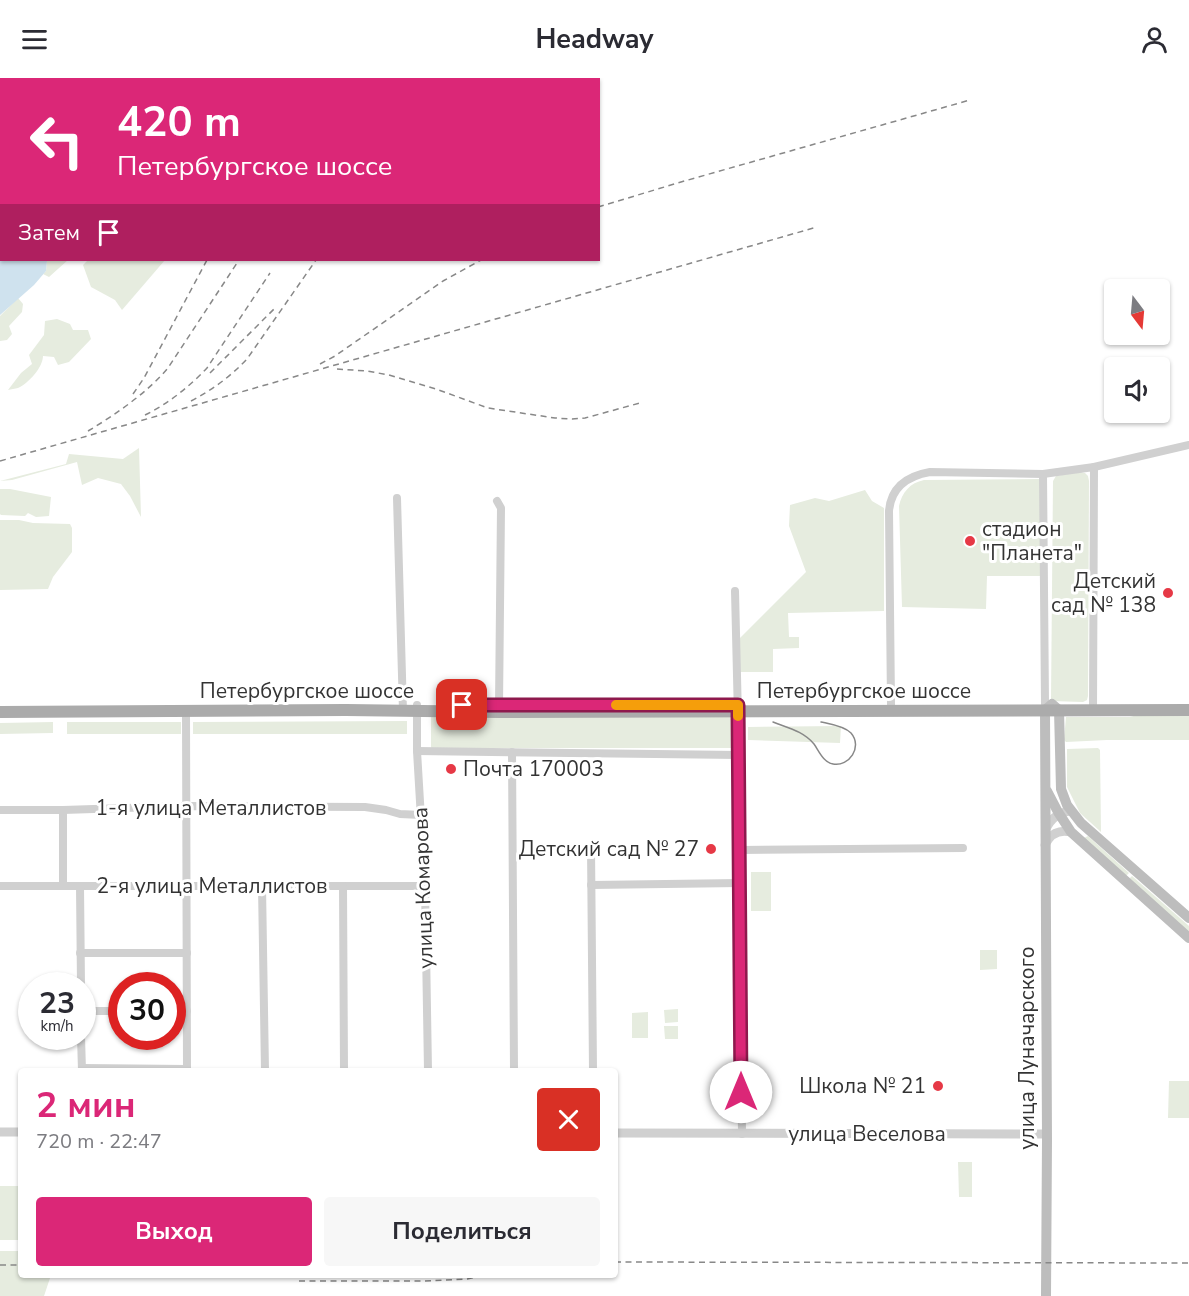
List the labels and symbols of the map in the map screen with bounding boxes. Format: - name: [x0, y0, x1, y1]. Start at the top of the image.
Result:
- north arrow: [1104, 279, 1170, 345]
- place label: стадион "Планета": [982, 515, 1082, 567]
- marker: стадион "Планета": [963, 534, 977, 548]
- place label: Детский сад № 138: [1051, 567, 1156, 619]
- marker: Детский сад № 138: [1161, 586, 1175, 600]
- street label: Петербургское шоссе: [200, 677, 414, 705]
- street label: Петербургское шоссе: [757, 677, 971, 705]
- pin: [436, 679, 487, 730]
- place label: Почта 170003: [463, 755, 604, 783]
- marker: Почта 170003: [444, 762, 458, 776]
- street label: 1-я улица Металлистов: [95, 794, 327, 822]
- street label: улица Комарова: [406, 807, 440, 969]
- place label: Детский сад № 27: [519, 835, 699, 863]
- marker: Детский сад № 27: [704, 842, 718, 856]
- street label: 2-я улица Металлистов: [96, 872, 328, 900]
- street label: улица Луначарского: [1013, 946, 1041, 1150]
- speed limit sign: 30: [108, 972, 186, 1050]
- position arrow: [709, 1060, 773, 1124]
- place label: Школа № 21: [799, 1072, 926, 1100]
- marker: Школа № 21: [931, 1079, 945, 1093]
- street label: улица Веселова: [788, 1120, 946, 1148]

